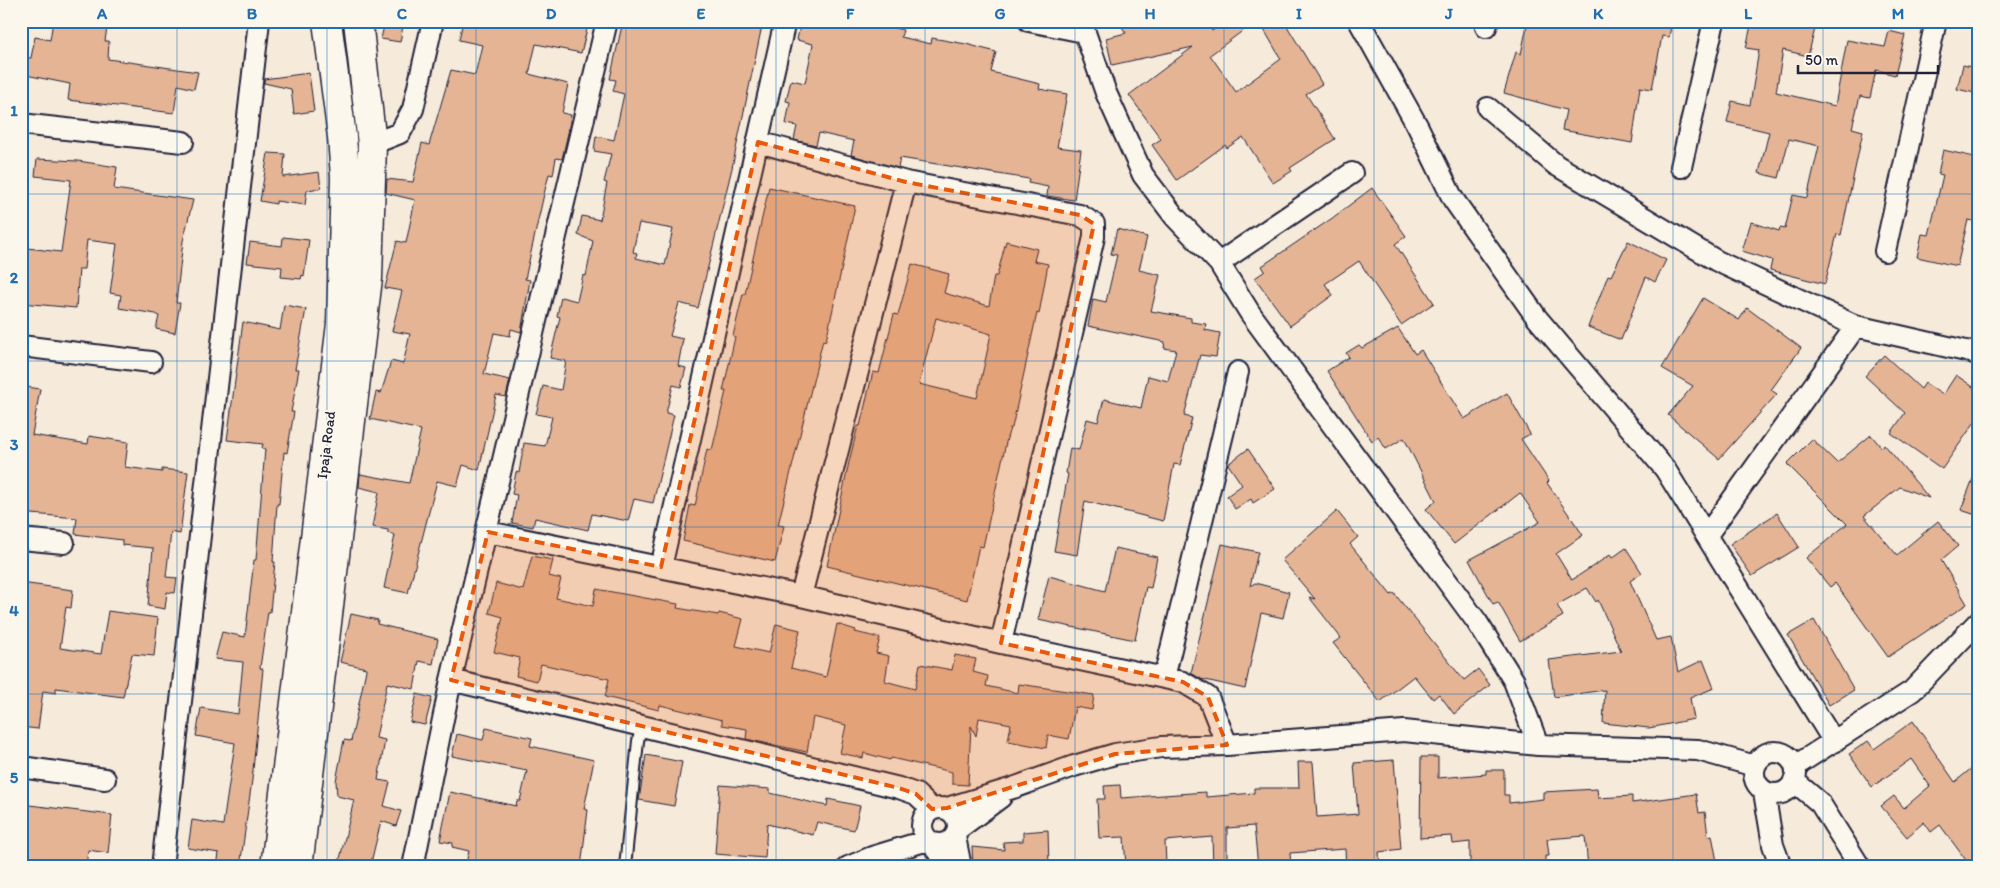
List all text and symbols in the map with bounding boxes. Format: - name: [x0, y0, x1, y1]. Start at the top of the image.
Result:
- text: A: [96, 4, 108, 23]
- text: B: [247, 4, 258, 23]
- text: C: [397, 4, 408, 23]
- text: D: [546, 4, 557, 23]
- text: E: [697, 4, 706, 23]
- text: F: [846, 4, 855, 23]
- text: G: [994, 4, 1006, 23]
- text: H: [1144, 4, 1156, 23]
- text: I: [1296, 4, 1302, 23]
- text: J: [1444, 4, 1453, 23]
- text: K: [1593, 4, 1604, 23]
- text: L: [1744, 4, 1753, 23]
- text: M: [1892, 4, 1904, 23]
- scale bar: [1798, 42, 1938, 74]
- text: 50 m: [1805, 51, 1838, 69]
- text: 1: [10, 101, 18, 120]
- text: 2: [10, 268, 19, 287]
- street label: Ipaja Road: [313, 410, 339, 480]
- text: 3: [10, 435, 19, 454]
- text: 4: [9, 601, 19, 620]
- text: 5: [10, 768, 19, 787]

